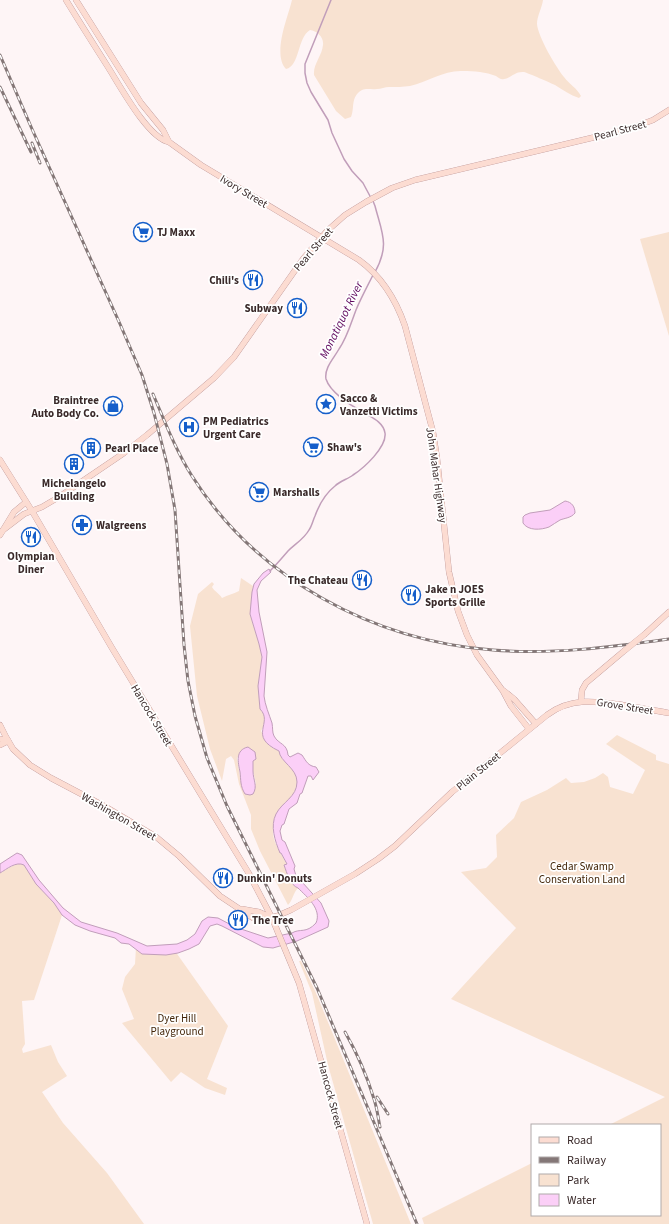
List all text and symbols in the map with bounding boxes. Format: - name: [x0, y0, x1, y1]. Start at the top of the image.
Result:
- street label: Pearl Street: [592, 116, 648, 145]
- street label: Ivory Street: [217, 171, 271, 212]
- supermarket icon: TJ Maxx: [132, 221, 154, 243]
- street label: Pearl Street: [290, 224, 337, 274]
- place label: TJ Maxx: [157, 225, 195, 240]
- restaurant icon: Chili's: [242, 269, 264, 291]
- place label: Chili's: [209, 273, 239, 288]
- water label: Monatiquot River: [315, 278, 368, 362]
- restaurant icon: Subway: [286, 297, 308, 319]
- place label: Subway: [244, 301, 283, 316]
- place label: Sacco & Vanzetti Victims: [339, 391, 418, 419]
- place label: Braintree Auto Body Co.: [30, 393, 99, 421]
- place icon: Sacco & Vanzetti Victims: [315, 393, 337, 415]
- shop icon: Braintree Auto Body Co.: [102, 395, 124, 417]
- place label: PM Pediatrics Urgent Care: [203, 414, 269, 442]
- hospital icon: PM Pediatrics Urgent Care: [178, 416, 200, 438]
- street label: John Mahar Highway: [422, 426, 451, 524]
- supermarket icon: Shaw's: [302, 436, 324, 458]
- building icon: Pearl Place: [80, 437, 102, 459]
- place label: Shaw's: [327, 440, 362, 455]
- place label: Pearl Place: [105, 441, 159, 456]
- building icon: Michelangelo Building: [63, 453, 85, 475]
- place label: Michelangelo Building: [42, 476, 106, 504]
- supermarket icon: Marshalls: [248, 481, 270, 503]
- place label: Marshalls: [273, 485, 320, 500]
- pharmacy icon: Walgreens: [71, 514, 93, 536]
- place label: Walgreens: [96, 518, 147, 533]
- restaurant icon: Olympian Diner: [20, 526, 42, 548]
- place label: Olympian Diner: [7, 549, 55, 577]
- restaurant icon: The Chateau: [351, 569, 373, 591]
- place label: The Chateau: [288, 573, 348, 588]
- place label: Jake n JOES Sports Grille: [425, 582, 486, 610]
- restaurant icon: Jake n JOES Sports Grille: [400, 584, 422, 606]
- street label: Hancock Street: [127, 682, 176, 749]
- street label: Grove Street: [596, 695, 654, 718]
- street label: Plain Street: [453, 749, 504, 794]
- street label: Washington Street: [79, 789, 159, 844]
- park label: Cedar Swamp Conservation Land: [539, 859, 625, 887]
- restaurant icon: Dunkin' Donuts: [212, 867, 234, 889]
- place label: Dunkin' Donuts: [237, 871, 312, 886]
- restaurant icon: The Tree: [227, 909, 249, 931]
- place label: The Tree: [252, 913, 294, 928]
- park label: Dyer Hill Playground: [150, 1011, 204, 1039]
- street label: Hancock Street: [314, 1060, 347, 1131]
- legend: [531, 1124, 661, 1216]
- text: Road: [567, 1132, 593, 1149]
- text: Railway: [567, 1152, 606, 1169]
- text: Park: [567, 1172, 589, 1189]
- text: Water: [567, 1192, 597, 1209]

